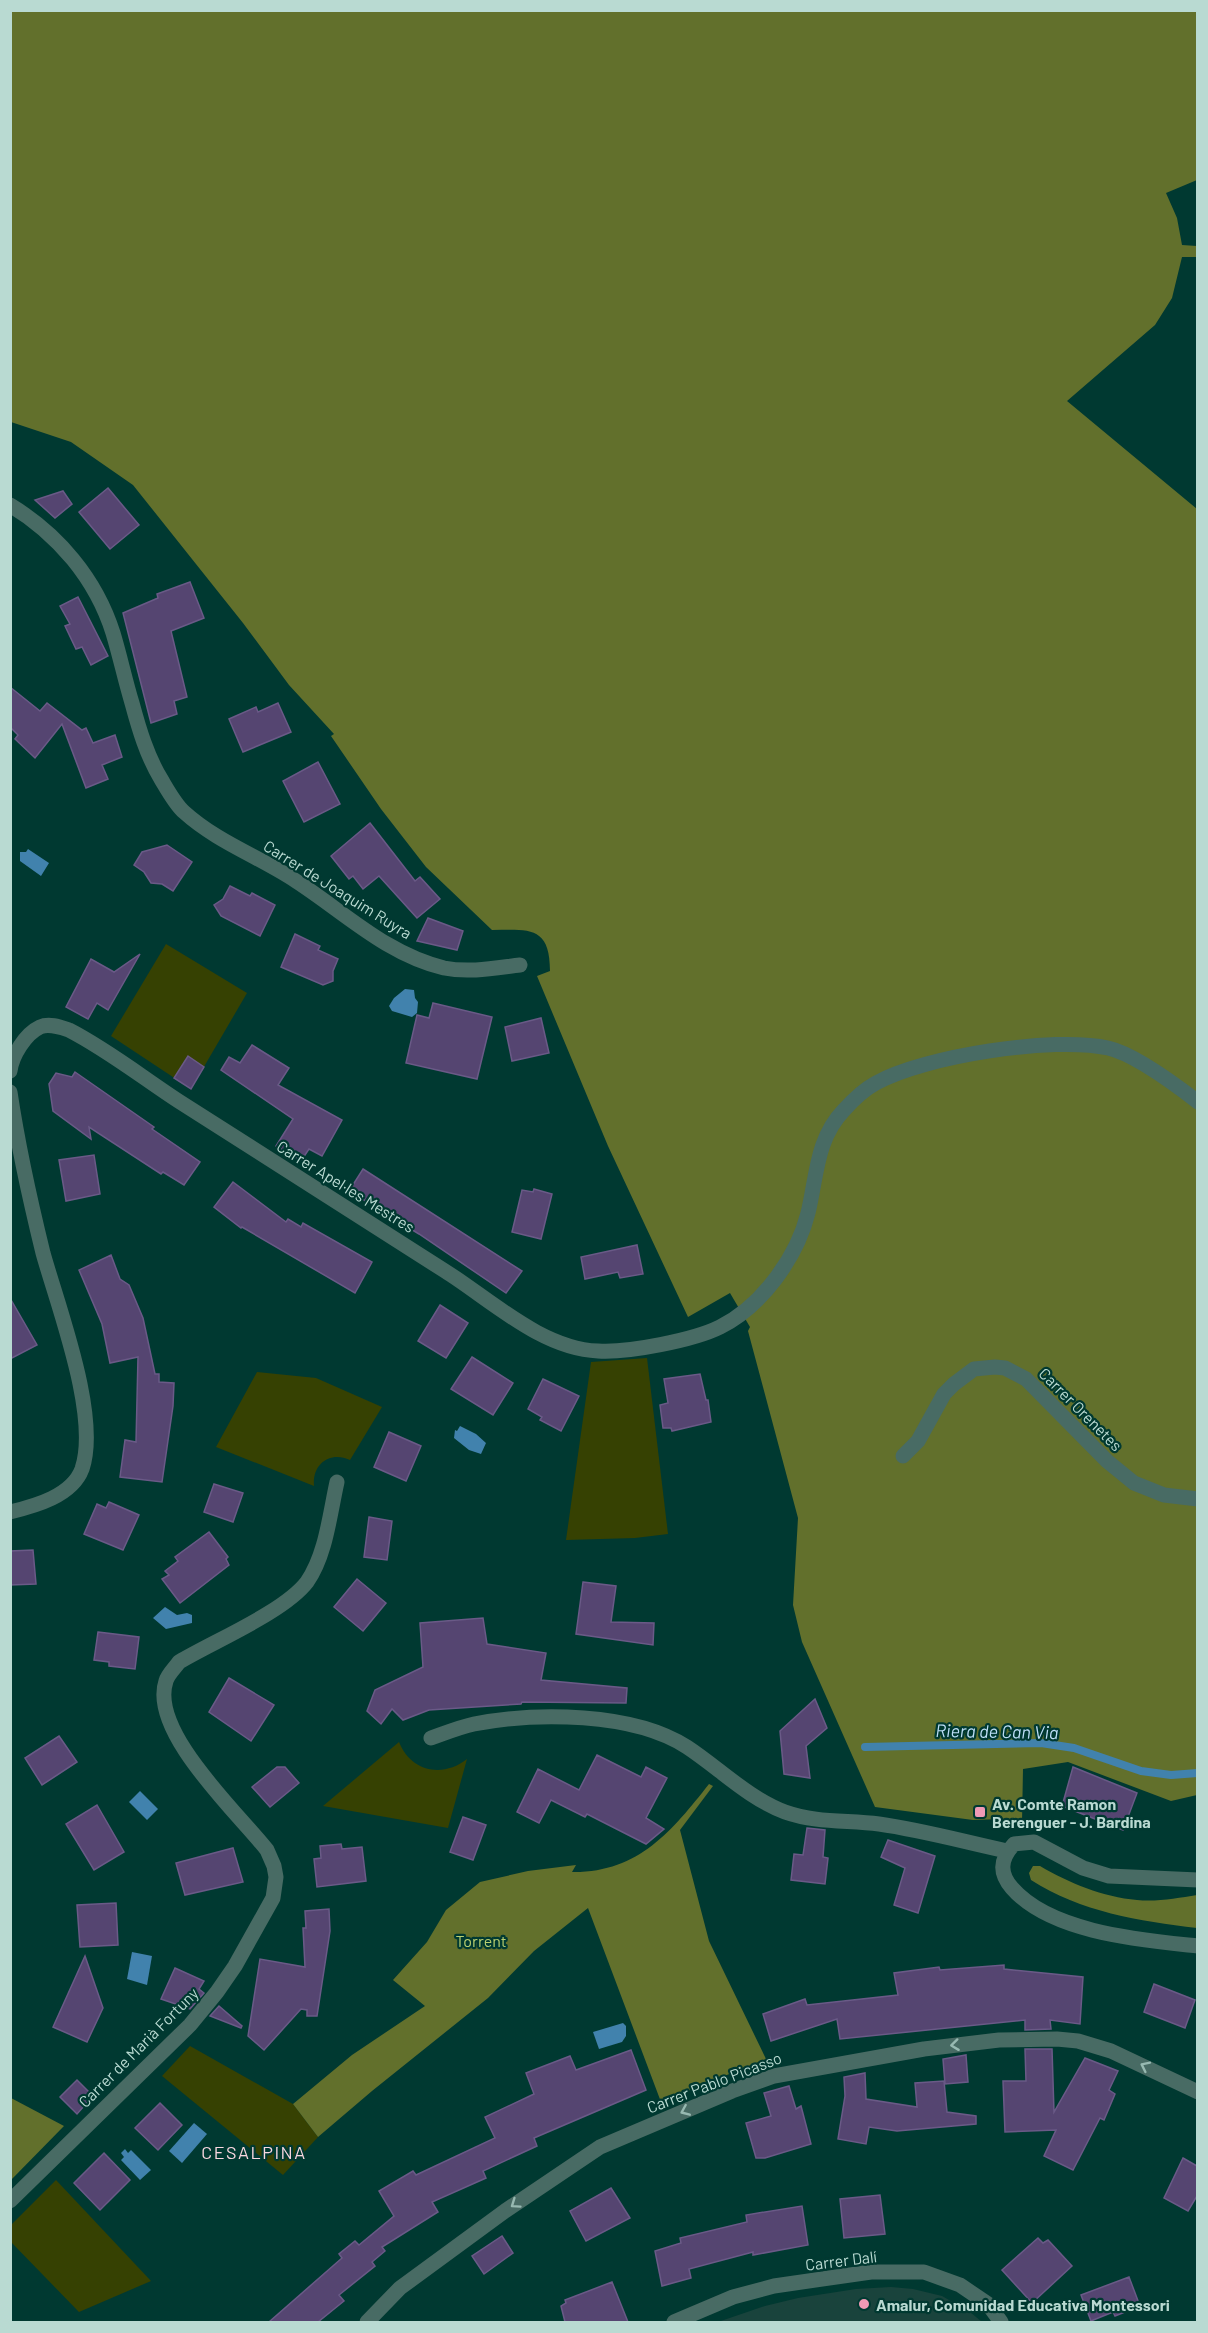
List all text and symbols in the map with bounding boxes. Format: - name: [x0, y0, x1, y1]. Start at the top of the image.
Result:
- street label: Carrer de Joaquim Ruyra: [260, 836, 416, 942]
- street label: Carrer Apel·les Mestres: [274, 1136, 418, 1236]
- street label: Carrer Orenetes: [1035, 1363, 1127, 1455]
- water label: Riera de Can Via: [935, 1719, 1059, 1743]
- place label: Av. Comte Ramon Berenguer - J. Bardina: [992, 1794, 1151, 1831]
- marker: Av. Comte Ramon Berenguer - J. Bardina: [973, 1805, 987, 1819]
- park label: Torrent: [455, 1931, 507, 1950]
- street label: Carrer de Marià Fortuny: [74, 1983, 202, 2111]
- one-way arrow: [950, 2039, 960, 2051]
- street label: Carrer Pablo Picasso: [644, 2048, 784, 2116]
- one-way arrow: [1140, 2062, 1151, 2073]
- one-way arrow: [681, 2104, 692, 2116]
- district label: CESALPINA: [201, 2141, 307, 2163]
- one-way arrow: [511, 2197, 522, 2208]
- street label: Carrer Dalí: [804, 2246, 878, 2274]
- place label: Amalur, Comunidad Educativa Montessori: [876, 2295, 1170, 2314]
- marker: Amalur, Comunidad Educativa Montessori: [857, 2297, 871, 2311]

